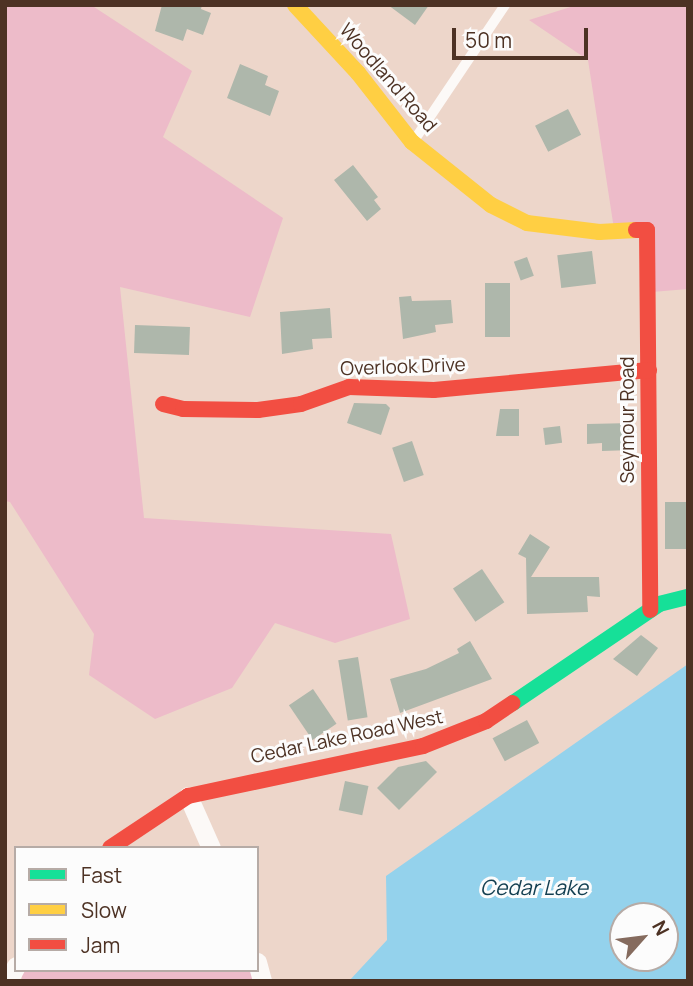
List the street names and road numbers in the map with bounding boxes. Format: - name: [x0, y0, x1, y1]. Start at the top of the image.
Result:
- street label: Woodland Road: [335, 19, 441, 137]
- street label: Overlook Drive: [340, 353, 466, 381]
- street label: Seymour Road: [617, 357, 639, 483]
- street label: Cedar Lake Road West: [249, 706, 445, 768]

